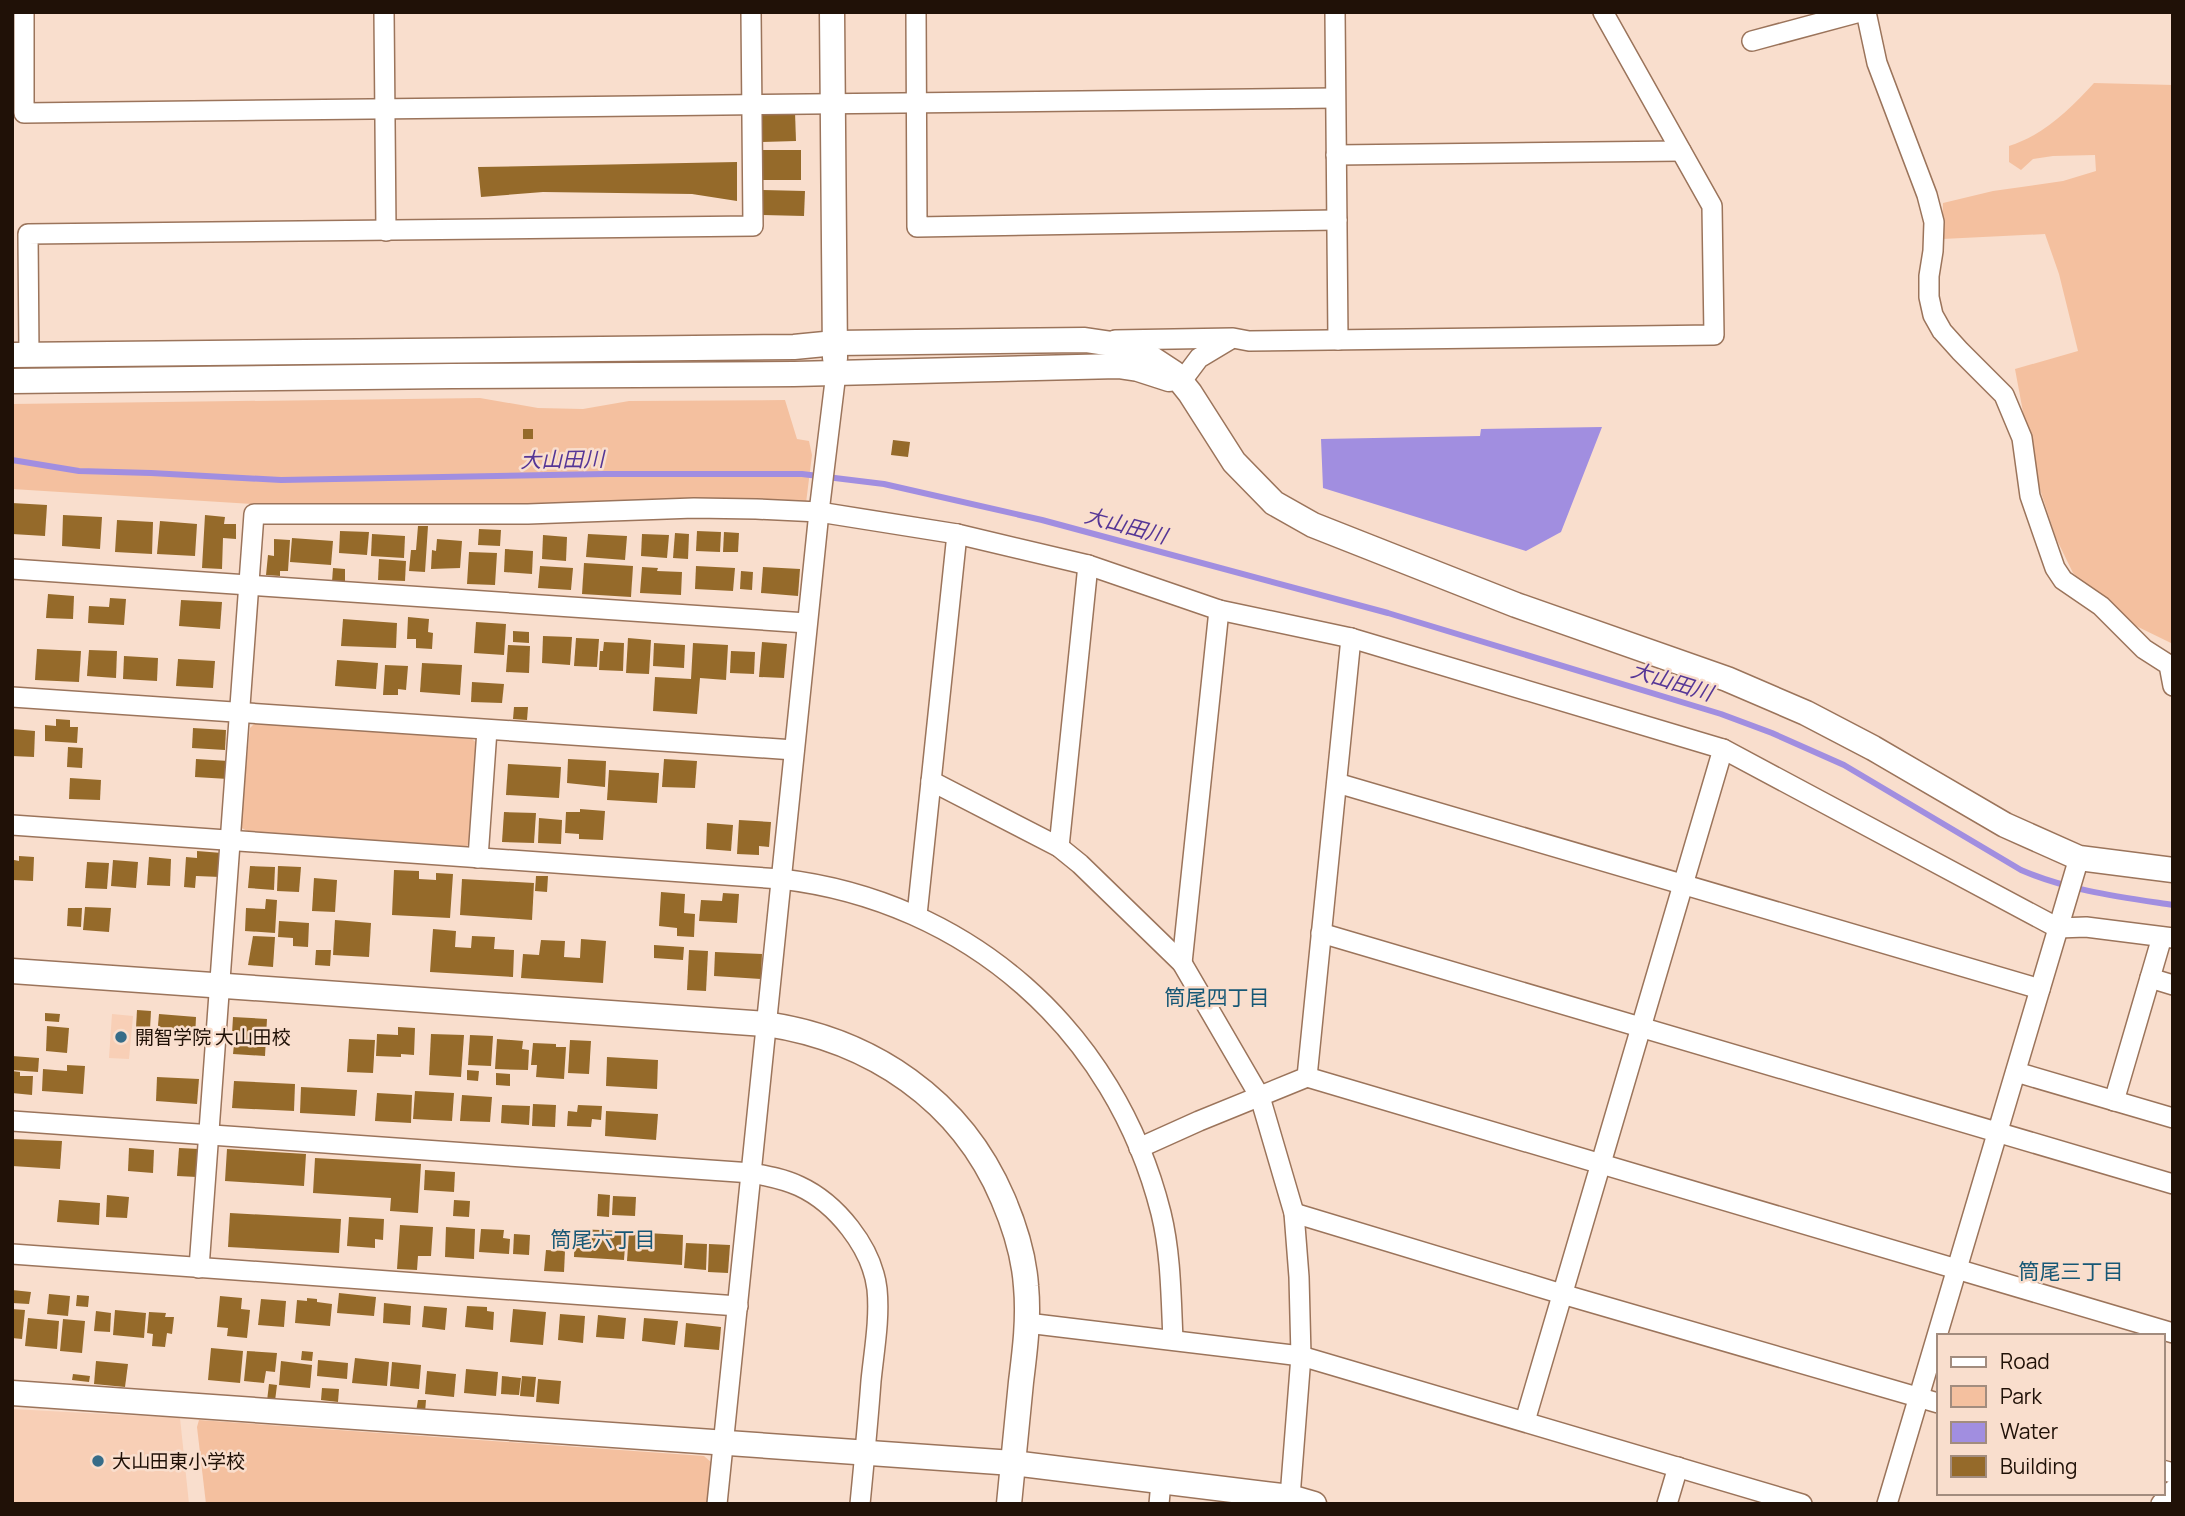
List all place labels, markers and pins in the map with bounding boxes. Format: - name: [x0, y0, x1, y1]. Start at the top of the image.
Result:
- place label: 開智学院 大山田校: [135, 1024, 291, 1050]
- marker: 開智学院 大山田校: [113, 1029, 129, 1045]
- place label: 大山田東小学校: [112, 1448, 245, 1474]
- marker: 大山田東小学校: [90, 1453, 106, 1469]

